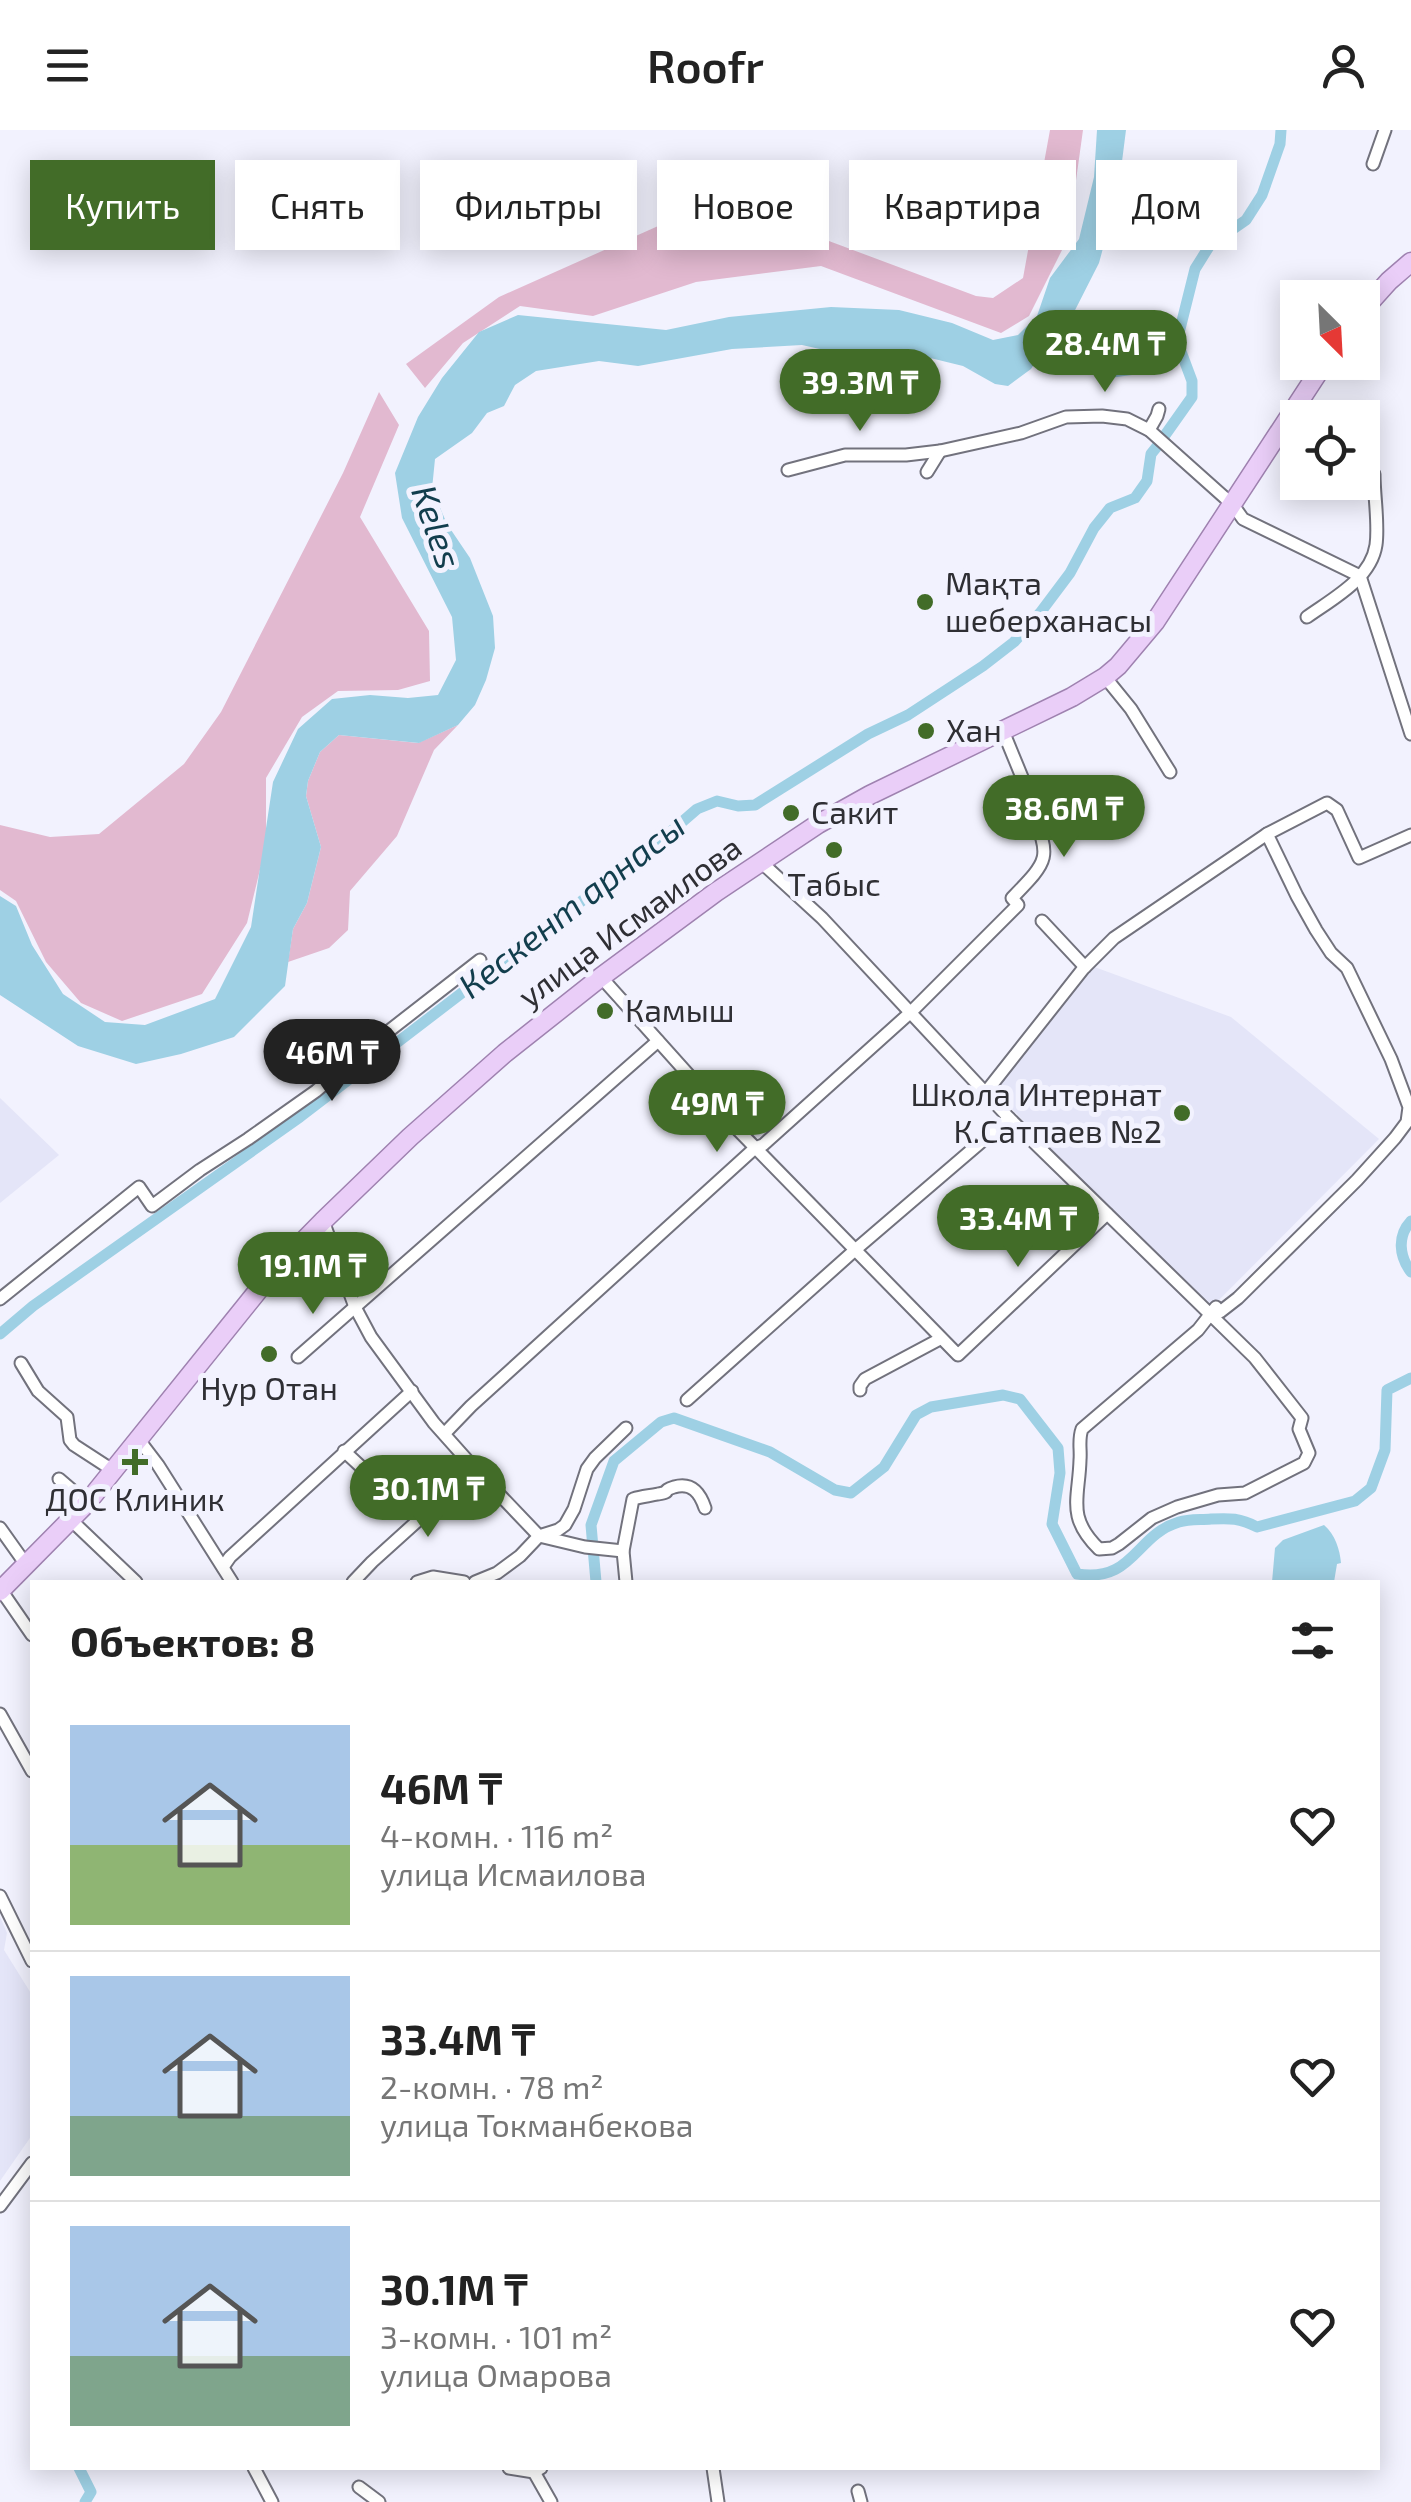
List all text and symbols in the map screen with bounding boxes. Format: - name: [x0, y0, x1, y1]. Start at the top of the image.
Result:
- icon: menu: [40, 38, 95, 93]
- text: Roofr: [647, 38, 764, 92]
- icon: person: [1316, 38, 1371, 93]
- chip: Купить: [30, 160, 215, 250]
- chip: Снять: [235, 160, 400, 250]
- chip: Фильтры: [420, 160, 637, 250]
- chip: Новое: [657, 160, 829, 250]
- chip: Квартира: [849, 160, 1076, 250]
- chip: Дом: [1096, 160, 1237, 250]
- north arrow: [1280, 280, 1380, 380]
- map controls: [1280, 280, 1380, 500]
- pin: 28.4M ₸: [1013, 310, 1197, 395]
- text: 28.4M ₸: [1045, 323, 1165, 361]
- pin: 39.3M ₸: [768, 349, 952, 434]
- text: 39.3M ₸: [802, 362, 918, 400]
- button: locate: [1280, 400, 1380, 500]
- water label: Keles: [404, 479, 472, 574]
- place label: Мақта шеберханасы: [945, 563, 1152, 638]
- marker: Мақта шеберханасы: [914, 591, 936, 613]
- place label: Хан: [946, 710, 1002, 748]
- marker: Хан: [915, 720, 937, 742]
- pin: 38.6M ₸: [972, 775, 1156, 860]
- text: 38.6M ₸: [1005, 788, 1123, 826]
- place label: Сакит: [811, 792, 899, 830]
- marker: Сакит: [780, 802, 802, 824]
- water label: Кескент арнасы: [449, 803, 692, 1006]
- street label: улица Исмаилова: [510, 827, 748, 1015]
- marker: Табыс: [823, 839, 845, 861]
- place label: Табыс: [787, 864, 881, 902]
- place label: Камыш: [625, 990, 735, 1028]
- marker: Камыш: [594, 1000, 616, 1022]
- pin: 46M ₸: [262, 1019, 402, 1104]
- text: 46M ₸: [286, 1032, 378, 1070]
- pin: 49M ₸: [647, 1070, 787, 1155]
- place label: Школа Интернат К.Сатпаев №2: [910, 1074, 1162, 1149]
- text: 49M ₸: [671, 1083, 763, 1121]
- marker: Школа Интернат К.Сатпаев №2: [1171, 1102, 1193, 1124]
- pin: 33.4M ₸: [926, 1185, 1110, 1270]
- text: 33.4M ₸: [959, 1198, 1077, 1236]
- pin: 19.1M ₸: [221, 1232, 405, 1317]
- text: 19.1M ₸: [260, 1245, 366, 1283]
- marker: Нур Отан: [258, 1343, 280, 1365]
- place label: Нур Отан: [200, 1368, 338, 1407]
- marker: ДОС Клиник: [122, 1449, 148, 1475]
- pin: 30.1M ₸: [336, 1455, 520, 1540]
- text: 30.1M ₸: [372, 1468, 484, 1506]
- place label: ДОС Клиник: [45, 1479, 225, 1517]
- icon: filters: [1285, 1613, 1340, 1668]
- text: Объектов: 8: [70, 1615, 315, 1665]
- text: 46M ₸: [380, 1762, 502, 1812]
- icon: home: [150, 1765, 270, 1885]
- icon: heart: [1285, 1798, 1340, 1853]
- text: 4-комн. · 116 m²: [380, 1816, 613, 1854]
- text: улица Исмаилова: [380, 1854, 646, 1892]
- text: 33.4M ₸: [380, 2013, 535, 2063]
- icon: home: [150, 2016, 270, 2136]
- icon: heart: [1285, 2049, 1340, 2104]
- text: 2-комн. · 78 m²: [380, 2067, 604, 2105]
- text: улица Токманбекова: [380, 2105, 694, 2143]
- text: 30.1M ₸: [380, 2263, 527, 2313]
- icon: home: [150, 2266, 270, 2386]
- icon: heart: [1285, 2299, 1340, 2354]
- text: 3-комн. · 101 m²: [380, 2317, 612, 2355]
- text: улица Омарова: [380, 2355, 612, 2393]

